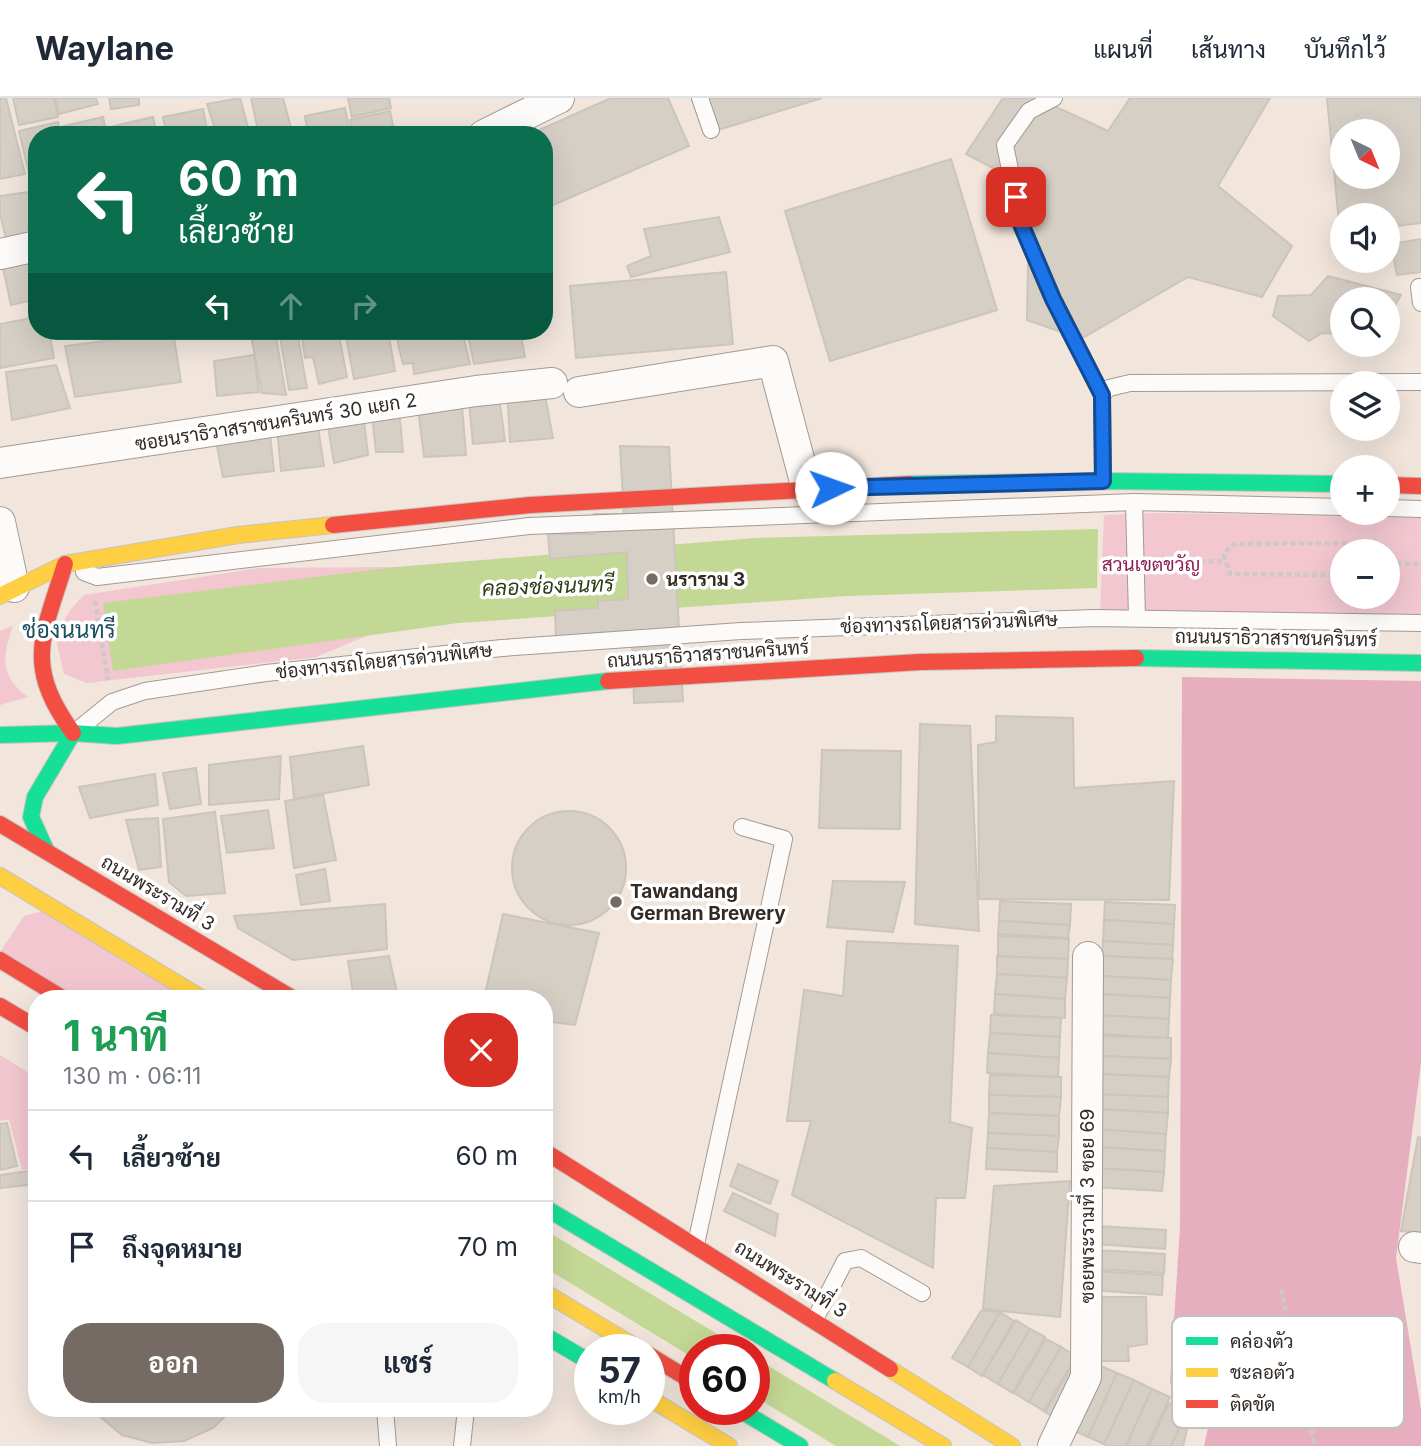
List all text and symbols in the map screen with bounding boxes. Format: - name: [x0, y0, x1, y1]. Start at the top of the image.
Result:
- text: Waylane: [35, 28, 174, 68]
- text: แผนที่: [1093, 35, 1153, 64]
- text: เส้นทาง: [1191, 35, 1266, 64]
- text: บันทึกไว้: [1304, 35, 1386, 64]
- north arrow: [1330, 119, 1400, 189]
- map controls: [1330, 119, 1400, 609]
- text: 60 m: [178, 149, 299, 208]
- icon: left: [63, 154, 154, 245]
- pin: [986, 167, 1046, 227]
- icon: arrive: [997, 178, 1035, 216]
- button: sound: [1330, 203, 1400, 273]
- text: เลี้ยวซ้าย: [178, 212, 295, 251]
- icon: left: [199, 287, 237, 325]
- icon: ahead: [272, 287, 310, 325]
- icon: right: [345, 287, 383, 325]
- button: search: [1330, 287, 1400, 357]
- button: layers: [1330, 371, 1400, 441]
- street label: ซอยนราธิวาสราชนครินทร์ 30 แยก 2: [133, 387, 419, 456]
- position arrow: [794, 451, 868, 525]
- button: +: [1330, 455, 1400, 525]
- button: −: [1330, 539, 1400, 609]
- park label: สวนเขตขวัญ: [1102, 553, 1200, 576]
- place label: นราราม 3: [666, 568, 745, 591]
- water label: คลองช่องนนทรี: [482, 571, 616, 601]
- marker: นราราม 3: [644, 571, 660, 587]
- street label: ช่องทางรถโดยสารด่วนพิเศษ: [840, 607, 1059, 638]
- district label: ช่องนนทรี: [22, 615, 116, 644]
- street label: ถนนนราธิวาสราชนครินทร์: [1175, 624, 1377, 651]
- street label: ถนนนราธิวาสราชนครินทร์: [606, 634, 810, 673]
- street label: ช่องทางรถโดยสารด่วนพิเศษ: [275, 637, 495, 684]
- street label: ถนนพระรามที่ 3: [97, 845, 222, 936]
- place label: Tawandang German Brewery: [630, 880, 786, 925]
- marker: Tawandang German Brewery: [608, 894, 624, 910]
- text: 1 นาที: [63, 1010, 168, 1061]
- button: close: [444, 1013, 518, 1087]
- text: 130 m · 06:11: [63, 1062, 201, 1090]
- street label: ซอยพระรามที่ 3 ซอย 69: [1070, 1109, 1099, 1303]
- icon: left: [63, 1137, 101, 1175]
- text: 60 m: [455, 1140, 518, 1171]
- text: เลี้ยวซ้าย: [122, 1142, 221, 1173]
- icon: arrive: [63, 1228, 101, 1266]
- street label: ถนนพระรามที่ 3: [731, 1230, 855, 1323]
- text: 70 m: [457, 1231, 518, 1262]
- text: ถึงจุดหมาย: [122, 1233, 243, 1264]
- legend: [1172, 1316, 1404, 1428]
- button: ออก: [63, 1323, 284, 1403]
- button: แชร์: [298, 1323, 518, 1403]
- text: คล่องตัว: [1230, 1330, 1294, 1353]
- speed limit sign: 60: [679, 1334, 770, 1425]
- text: 57: [598, 1349, 641, 1391]
- text: ชะลอตัว: [1230, 1361, 1295, 1384]
- text: km/h: [598, 1386, 641, 1407]
- text: ติดขัด: [1230, 1393, 1275, 1416]

